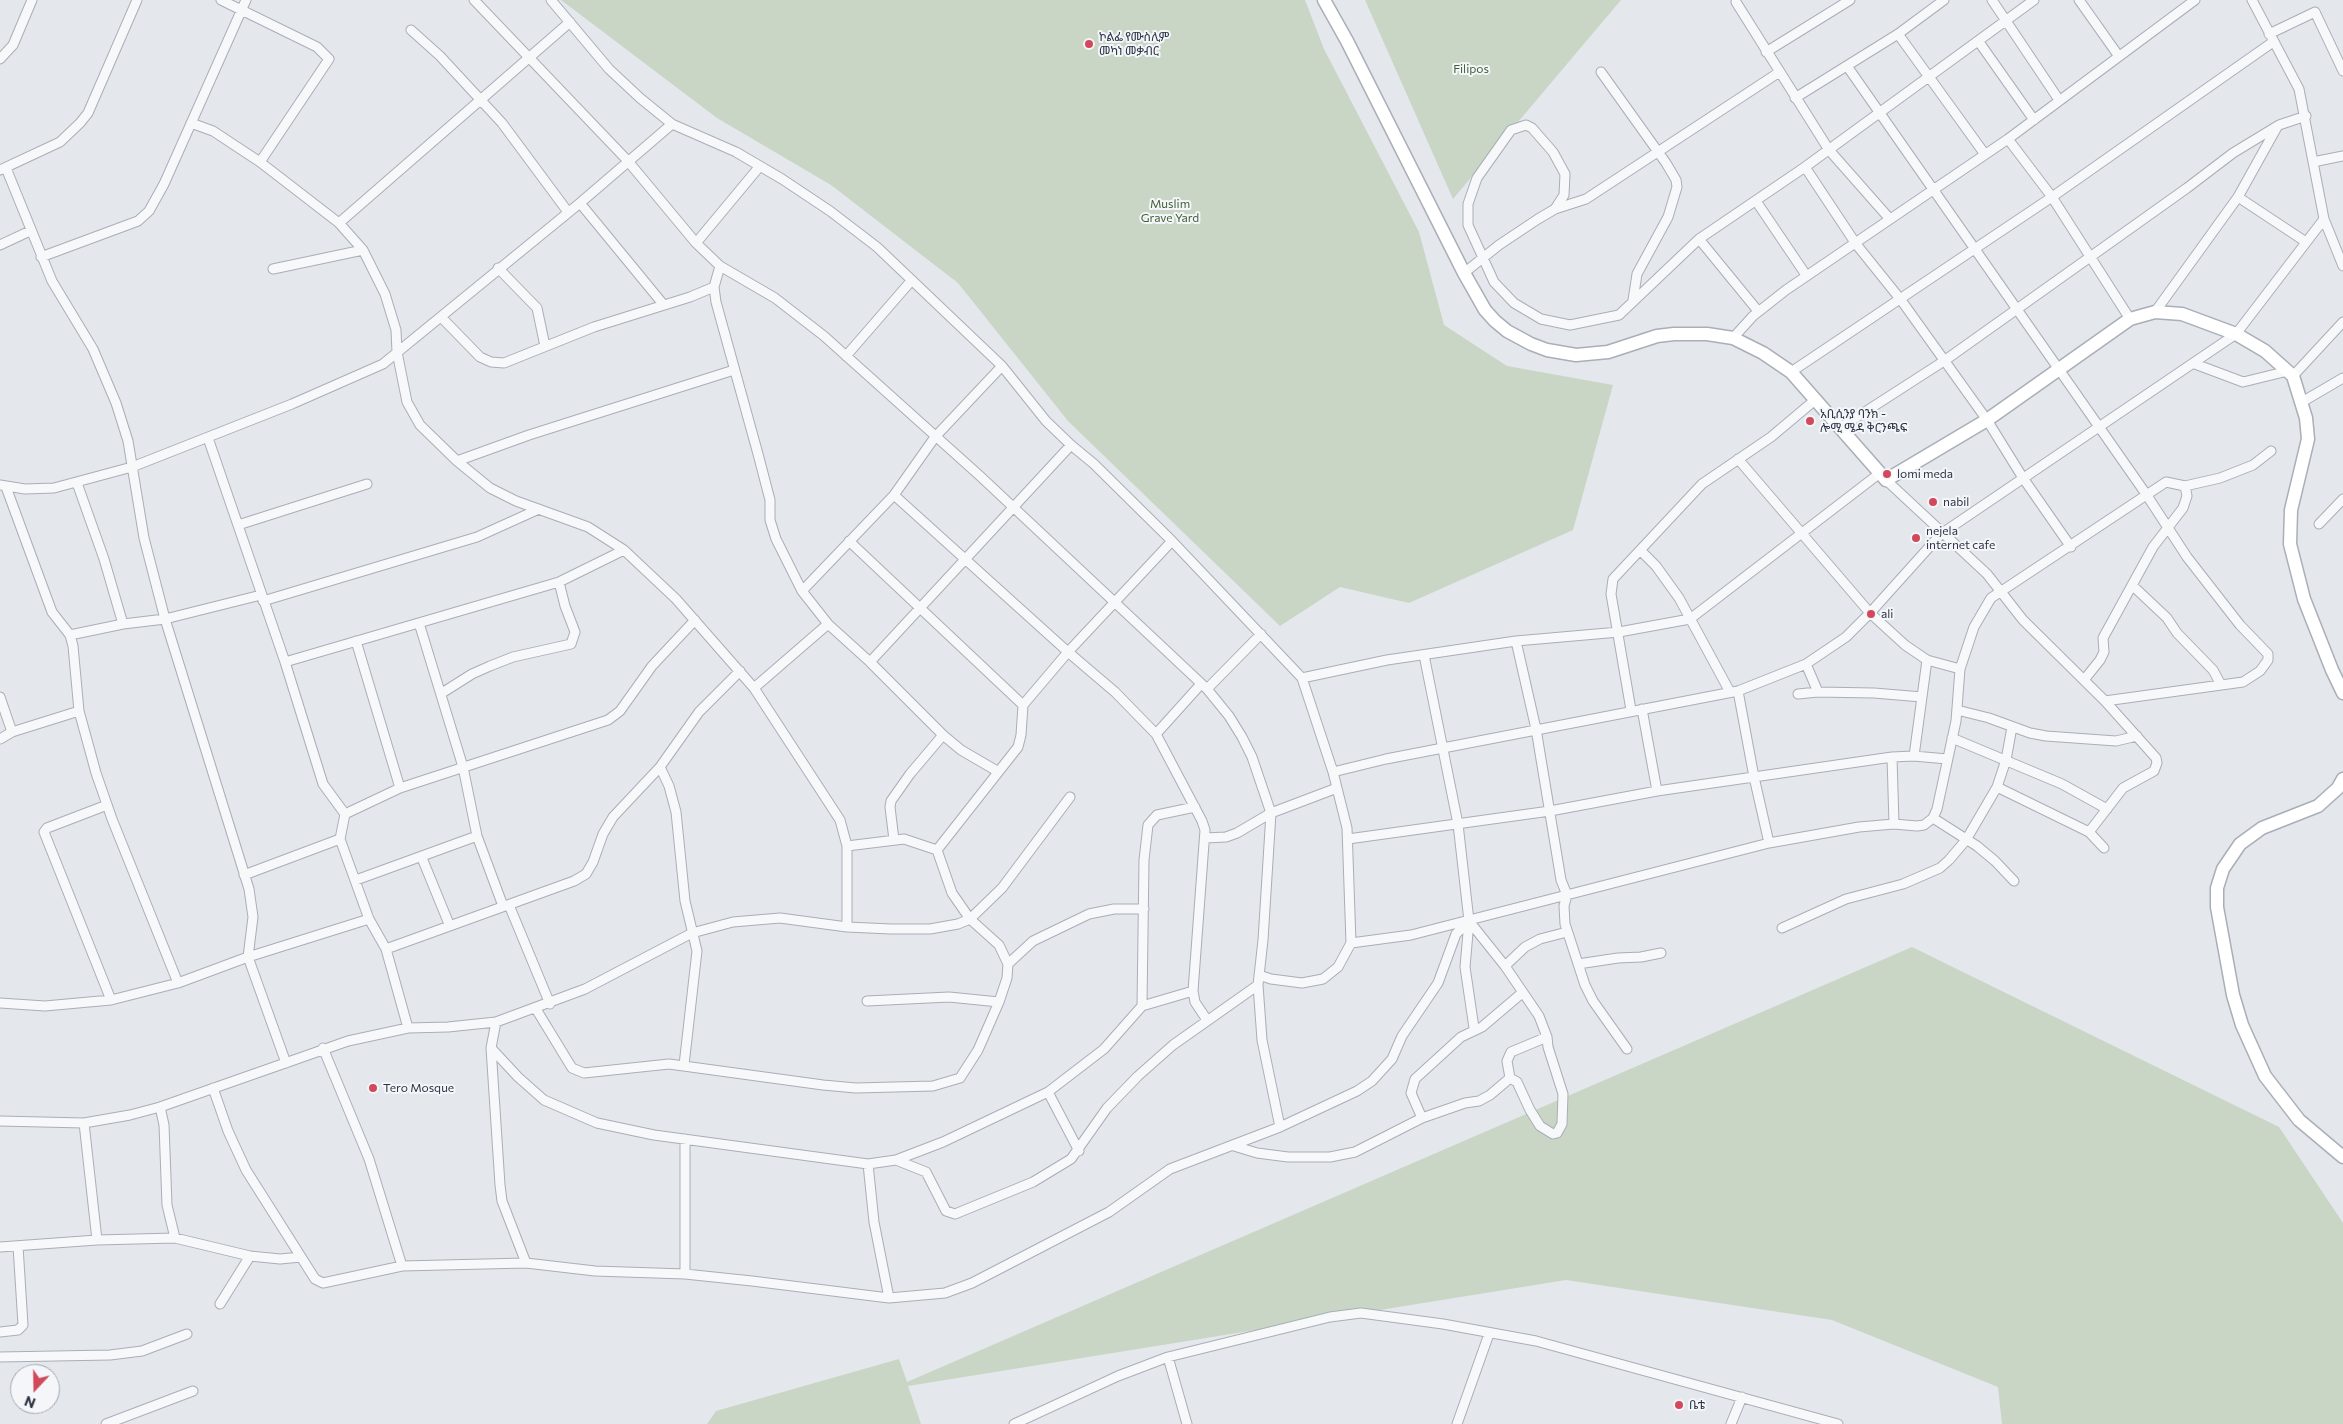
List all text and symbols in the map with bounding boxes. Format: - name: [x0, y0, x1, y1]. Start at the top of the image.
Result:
- place label: ኮልፌ የሙስሊም መካነ መቃብር: [1099, 30, 1169, 58]
- marker: ኮልፌ የሙስሊም መካነ መቃብር: [1083, 38, 1095, 50]
- park label: Filipos: [1453, 62, 1489, 76]
- park label: Muslim Grave Yard: [1141, 197, 1199, 225]
- place label: አቢሲንያ ባንክ - ሎሚ ሜዳ ቅርንጫፍ: [1820, 407, 1907, 435]
- marker: አቢሲንያ ባንክ - ሎሚ ሜዳ ቅርንጫፍ: [1804, 415, 1816, 427]
- place label: lomi meda: [1897, 467, 1953, 481]
- marker: lomi meda: [1881, 468, 1893, 480]
- place label: nabil: [1943, 495, 1969, 509]
- marker: nabil: [1927, 496, 1939, 508]
- place label: nejela internet cafe: [1926, 524, 1995, 552]
- marker: nejela internet cafe: [1910, 532, 1922, 544]
- place label: ali: [1881, 607, 1893, 621]
- marker: ali: [1865, 608, 1877, 620]
- place label: Tero Mosque: [383, 1081, 454, 1095]
- marker: Tero Mosque: [367, 1082, 379, 1094]
- north arrow: [10, 1364, 60, 1414]
- text: N: [22, 1393, 38, 1412]
- place label: ቤቴ: [1689, 1398, 1705, 1412]
- marker: ቤቴ: [1673, 1399, 1685, 1411]

